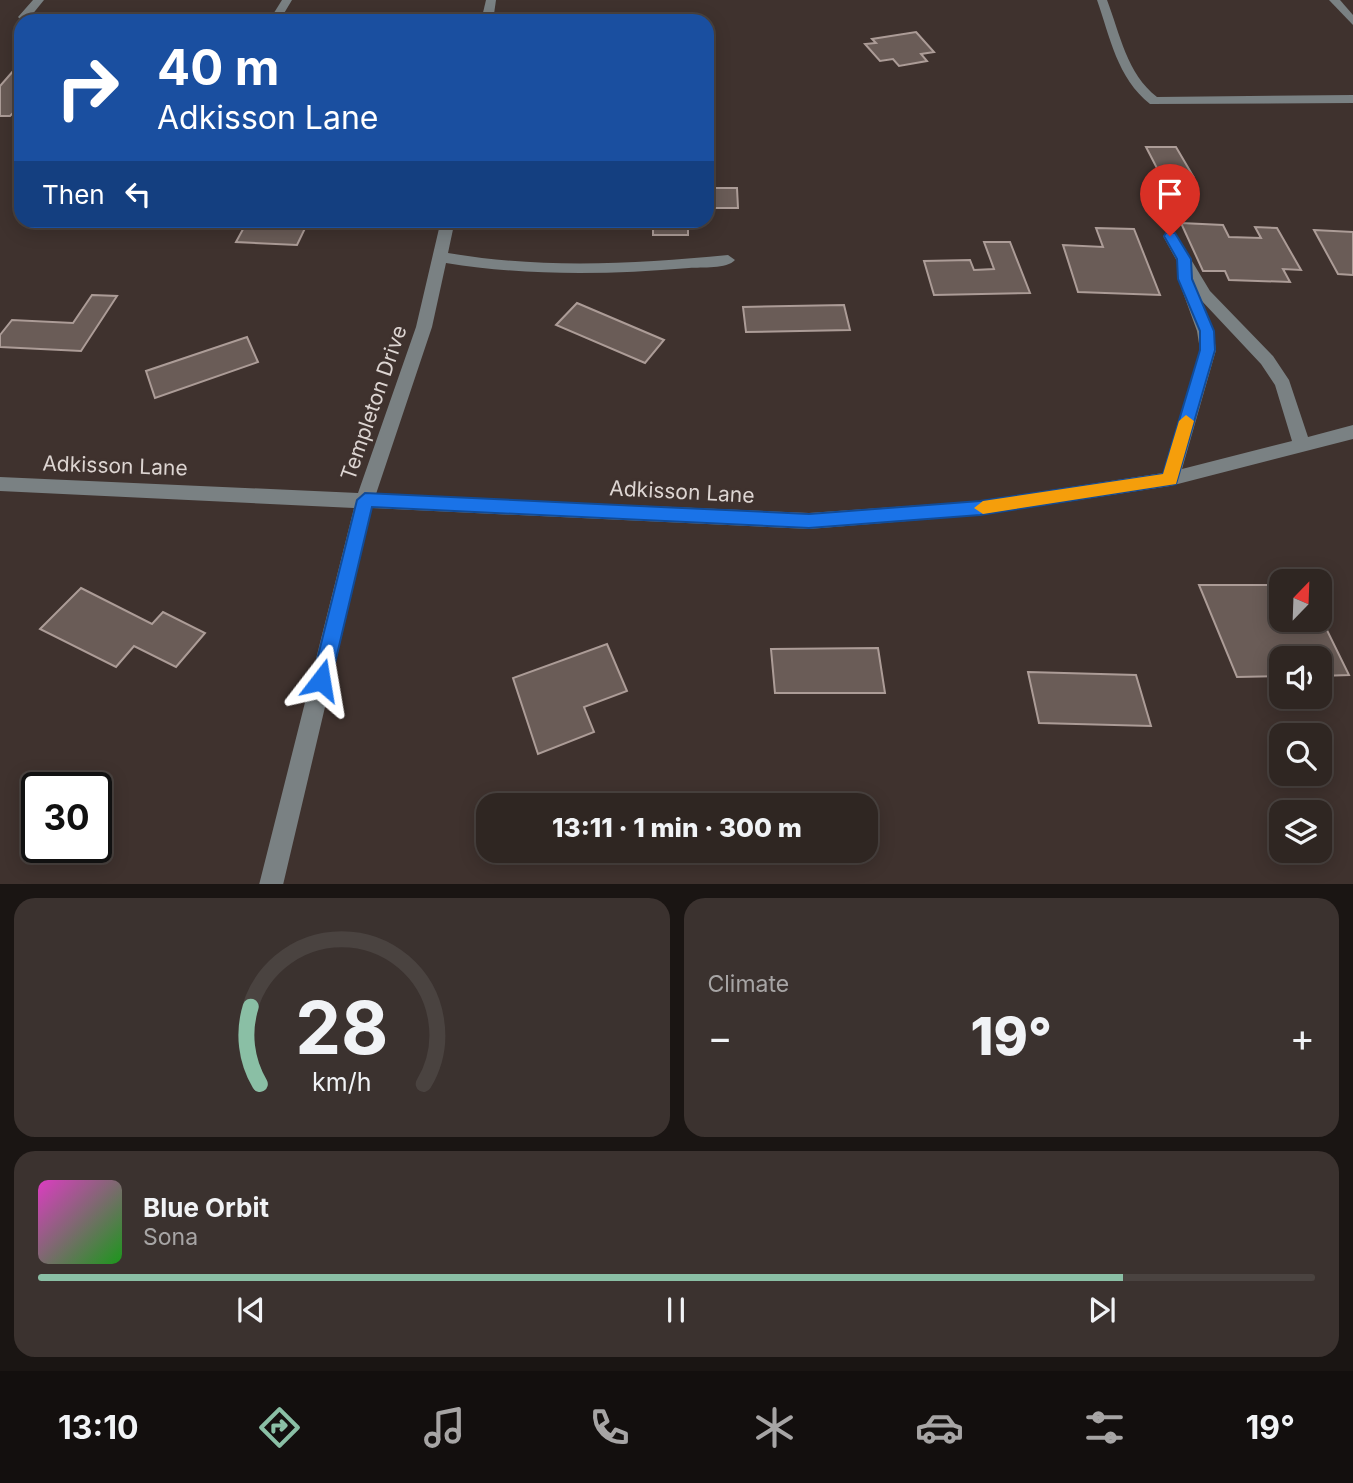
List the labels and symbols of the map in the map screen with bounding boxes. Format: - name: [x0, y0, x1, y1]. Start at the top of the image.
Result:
- pin: [1140, 164, 1200, 236]
- street label: Templeton Drive: [335, 322, 412, 484]
- street label: Adkisson Lane: [42, 450, 188, 481]
- street label: Adkisson Lane: [609, 475, 755, 508]
- north arrow: [1269, 569, 1332, 632]
- position arrow: [284, 643, 358, 717]
- speed limit sign: 30: [21, 772, 112, 863]

